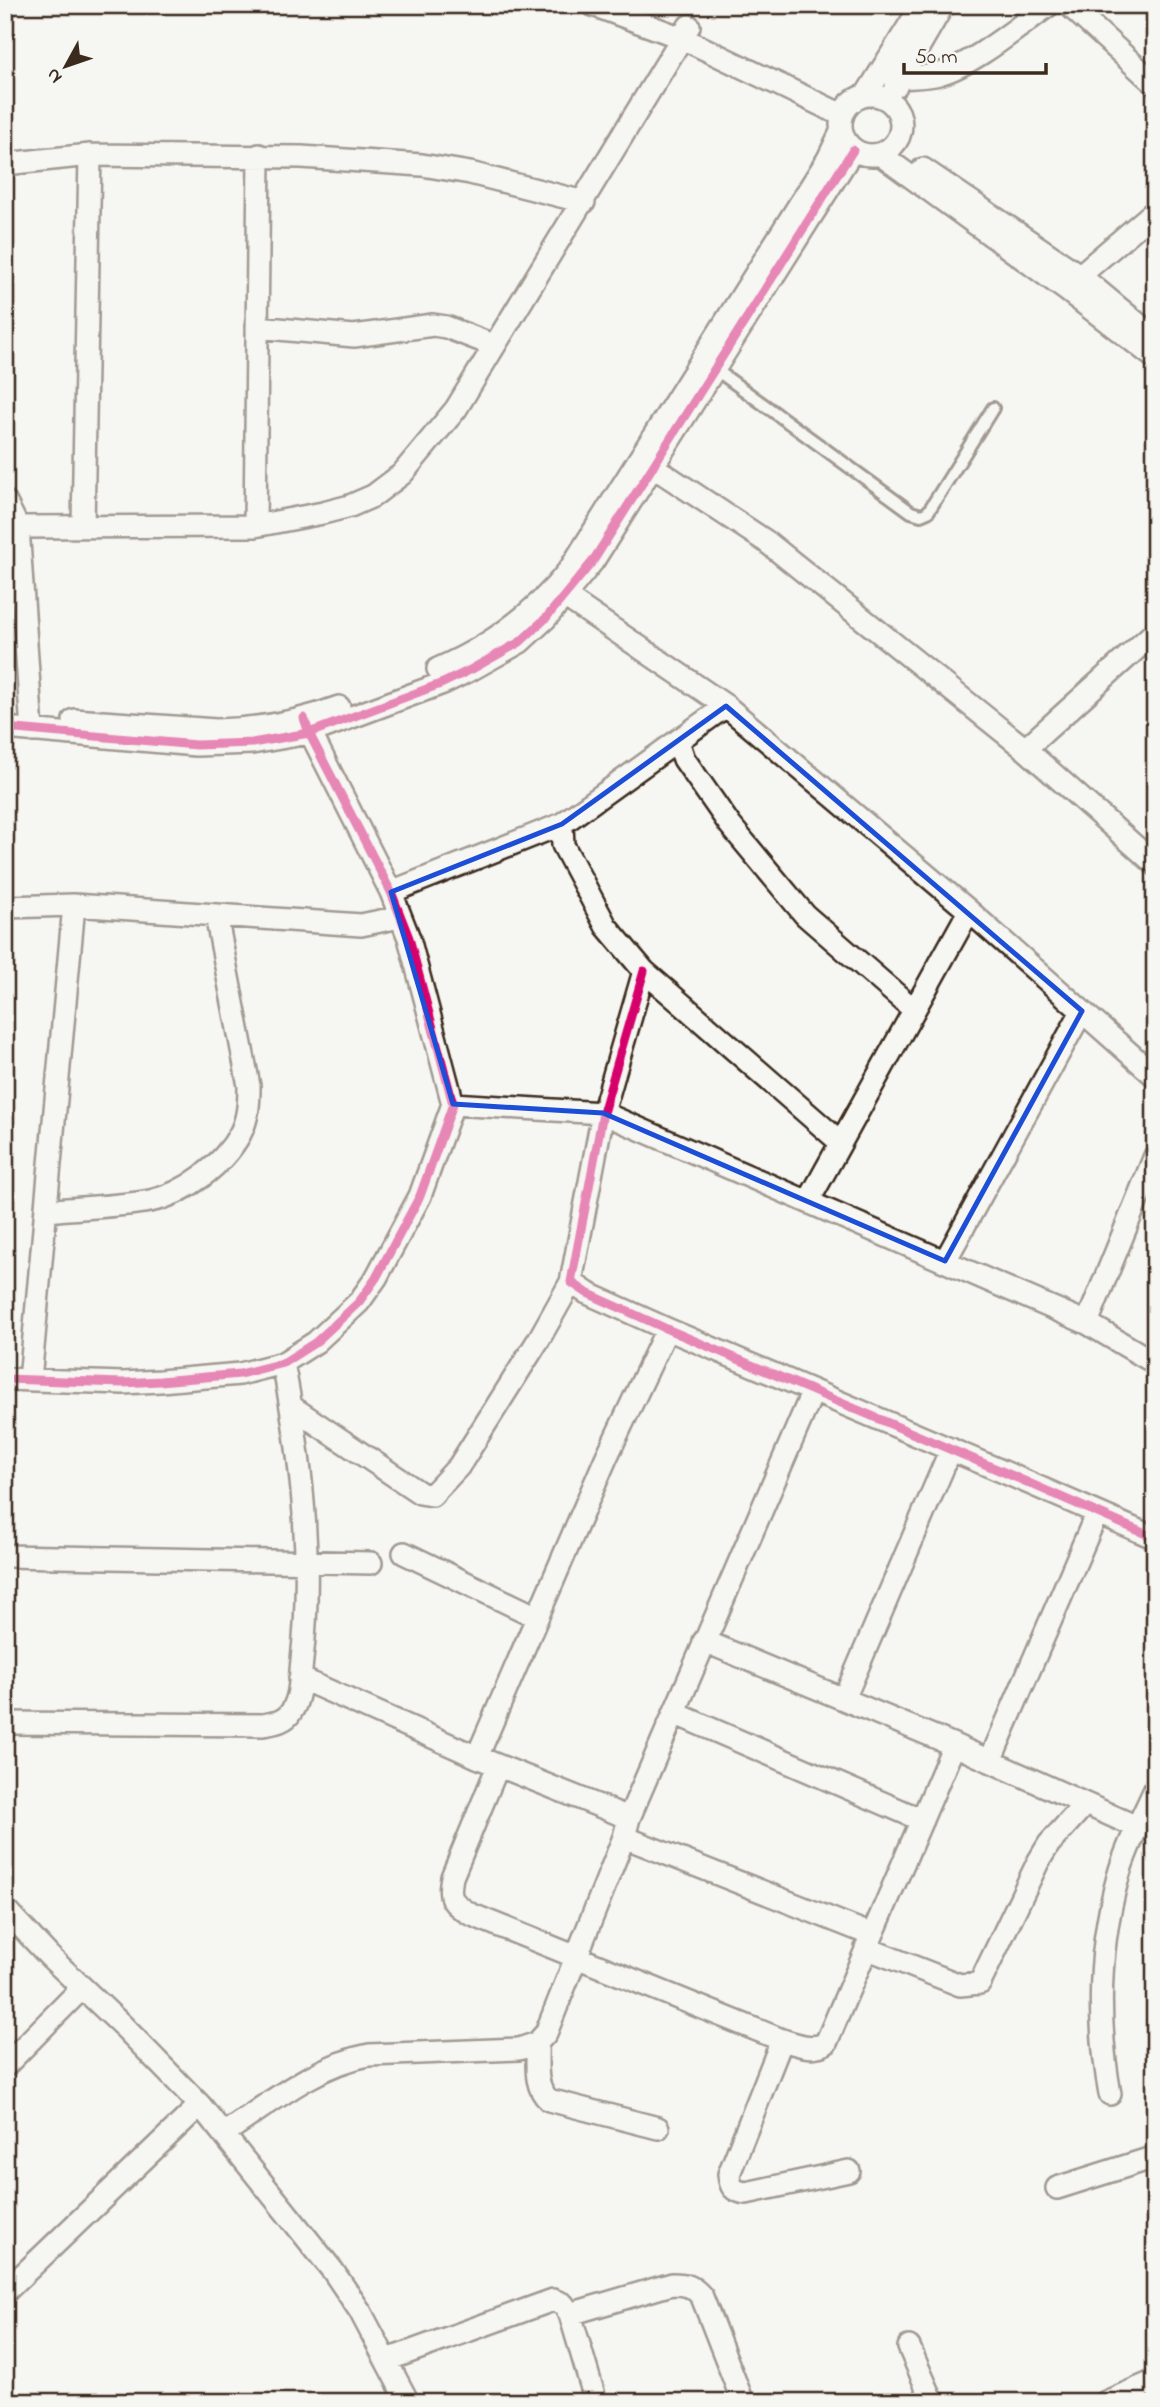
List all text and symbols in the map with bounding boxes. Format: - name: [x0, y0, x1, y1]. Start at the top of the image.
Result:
- north arrow: [32, 32, 102, 102]
- scale bar: [904, 32, 1046, 76]
- text: 50 m: [915, 43, 958, 73]
- text: N: [40, 62, 69, 89]

